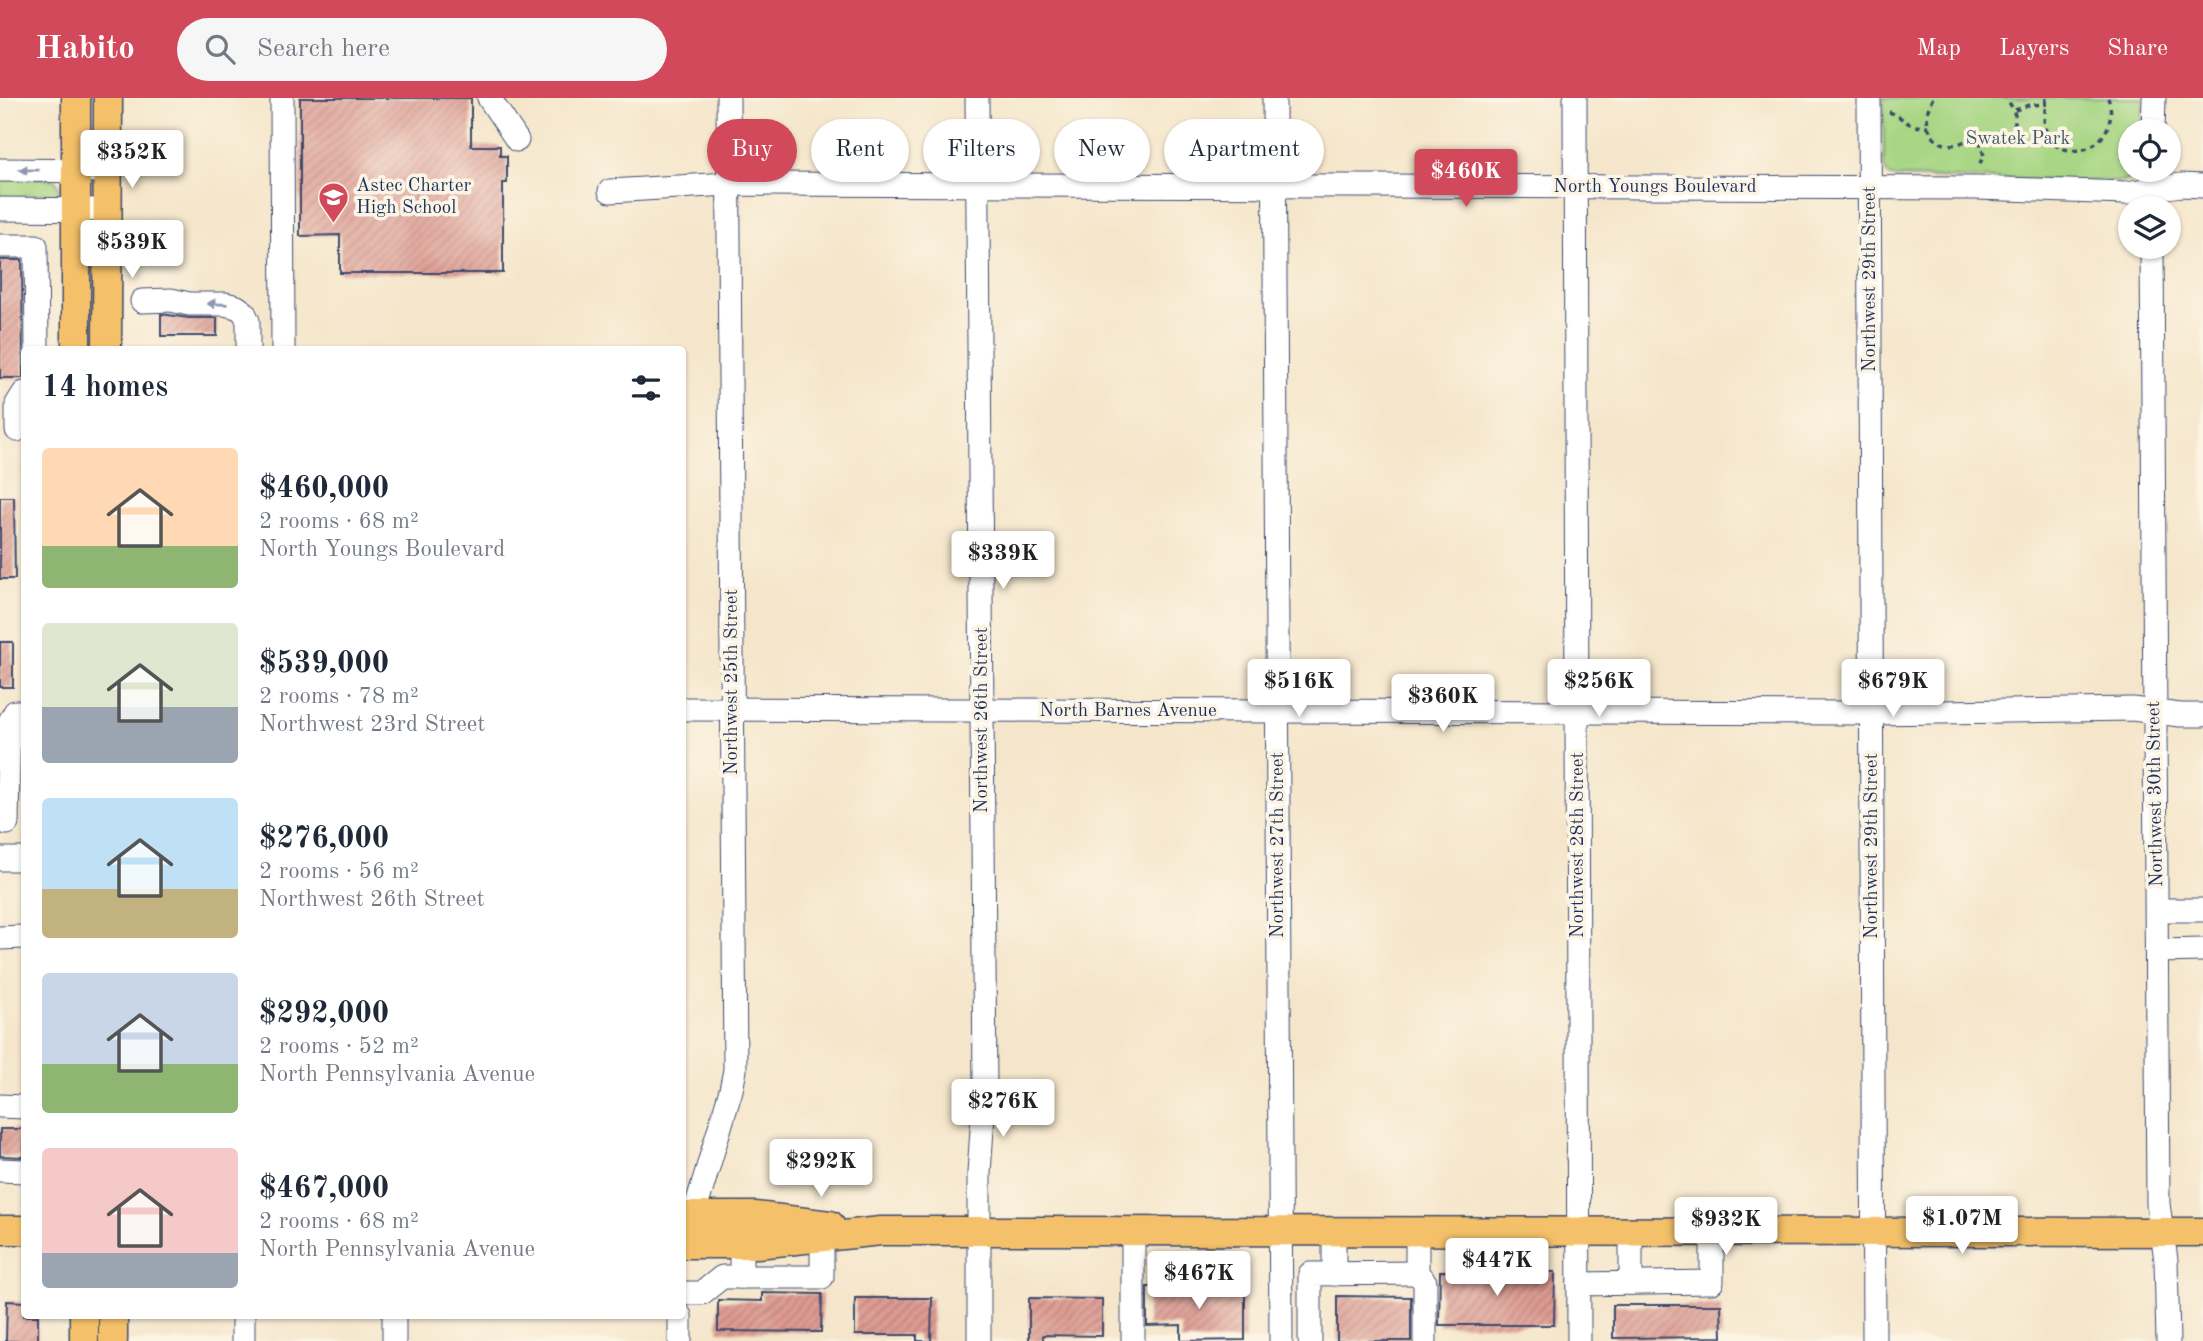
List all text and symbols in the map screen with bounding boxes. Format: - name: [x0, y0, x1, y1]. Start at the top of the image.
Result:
- search box: [177, 18, 667, 81]
- icon: search: [201, 30, 239, 68]
- text: Habito: [35, 33, 135, 66]
- text: Search here: [257, 36, 390, 62]
- text: Map: [1917, 37, 1961, 61]
- text: Layers: [1999, 37, 2069, 61]
- text: Share: [2107, 37, 2168, 61]
- chip: Buy: [707, 119, 797, 182]
- chip: Rent: [811, 119, 909, 182]
- chip: Filters: [923, 119, 1040, 182]
- chip: New: [1054, 119, 1150, 182]
- chip: Apartment: [1164, 119, 1324, 182]
- map controls: [2118, 119, 2181, 259]
- button: locate: [2118, 119, 2181, 182]
- pin: $352K: [83, 130, 181, 190]
- park label: Swatek Park: [1965, 130, 2071, 149]
- text: $352K: [96, 141, 168, 164]
- pin: $460K: [1417, 150, 1515, 209]
- text: $460K: [1430, 160, 1502, 183]
- one-way arrow: [18, 164, 40, 176]
- place label: Astec Charter High School: [356, 177, 471, 218]
- street label: North Youngs Boulevard: [1553, 178, 1757, 197]
- school or university icon: Astec Charter High School: [316, 180, 350, 224]
- street label: Northwest 29th Street: [1861, 186, 1880, 372]
- button: layers: [2118, 196, 2181, 259]
- pin: $539K: [83, 220, 181, 280]
- text: $539K: [96, 231, 168, 254]
- one-way arrow: [205, 299, 227, 310]
- icon: filters: [627, 369, 665, 407]
- text: 14 homes: [42, 373, 168, 403]
- text: $460,000: [259, 474, 389, 504]
- icon: home: [98, 476, 182, 560]
- text: 2 rooms · 68 m²: [259, 510, 419, 533]
- pin: $339K: [954, 532, 1052, 591]
- text: North Youngs Boulevard: [259, 538, 505, 561]
- text: $339K: [967, 542, 1039, 565]
- street label: Northwest 25th Street: [723, 589, 742, 775]
- street label: Northwest 26th Street: [973, 627, 992, 813]
- text: $539,000: [259, 649, 389, 679]
- icon: home: [98, 651, 182, 735]
- pin: $516K: [1250, 660, 1348, 719]
- pin: $256K: [1550, 660, 1648, 719]
- pin: $679K: [1844, 660, 1942, 719]
- text: $516K: [1263, 670, 1335, 693]
- text: $256K: [1563, 670, 1635, 693]
- text: $679K: [1857, 670, 1929, 693]
- pin: $360K: [1394, 674, 1492, 734]
- text: 2 rooms · 78 m²: [259, 685, 419, 708]
- text: $360K: [1407, 685, 1479, 708]
- street label: Northwest 30th Street: [2145, 701, 2167, 887]
- street label: North Barnes Avenue: [1039, 702, 1217, 721]
- text: Northwest 23rd Street: [259, 713, 485, 736]
- street label: Northwest 27th Street: [1269, 752, 1288, 938]
- street label: Northwest 28th Street: [1569, 752, 1588, 938]
- street label: Northwest 29th Street: [1863, 753, 1882, 939]
- text: $276,000: [259, 824, 389, 854]
- icon: home: [98, 826, 182, 910]
- text: 2 rooms · 56 m²: [259, 860, 419, 883]
- text: Northwest 26th Street: [259, 888, 485, 911]
- text: $292,000: [259, 999, 389, 1029]
- icon: home: [98, 1001, 182, 1085]
- text: 2 rooms · 52 m²: [259, 1035, 419, 1058]
- text: North Pennsylvania Avenue: [259, 1063, 535, 1086]
- pin: $276K: [954, 1080, 1052, 1139]
- text: $276K: [967, 1090, 1039, 1113]
- pin: $292K: [772, 1140, 870, 1199]
- text: $292K: [785, 1150, 857, 1173]
- text: $467,000: [259, 1174, 389, 1204]
- icon: home: [98, 1176, 182, 1260]
- pin: $1.07M: [1905, 1196, 2019, 1256]
- pin: $932K: [1677, 1198, 1775, 1257]
- text: $1.07M: [1922, 1207, 2002, 1230]
- text: $932K: [1690, 1208, 1762, 1231]
- text: 2 rooms · 68 m²: [259, 1210, 419, 1233]
- text: North Pennsylvania Avenue: [259, 1238, 535, 1261]
- pin: $447K: [1448, 1238, 1546, 1298]
- text: $447K: [1461, 1249, 1533, 1272]
- pin: $467K: [1150, 1252, 1248, 1311]
- text: $467K: [1163, 1262, 1235, 1285]

